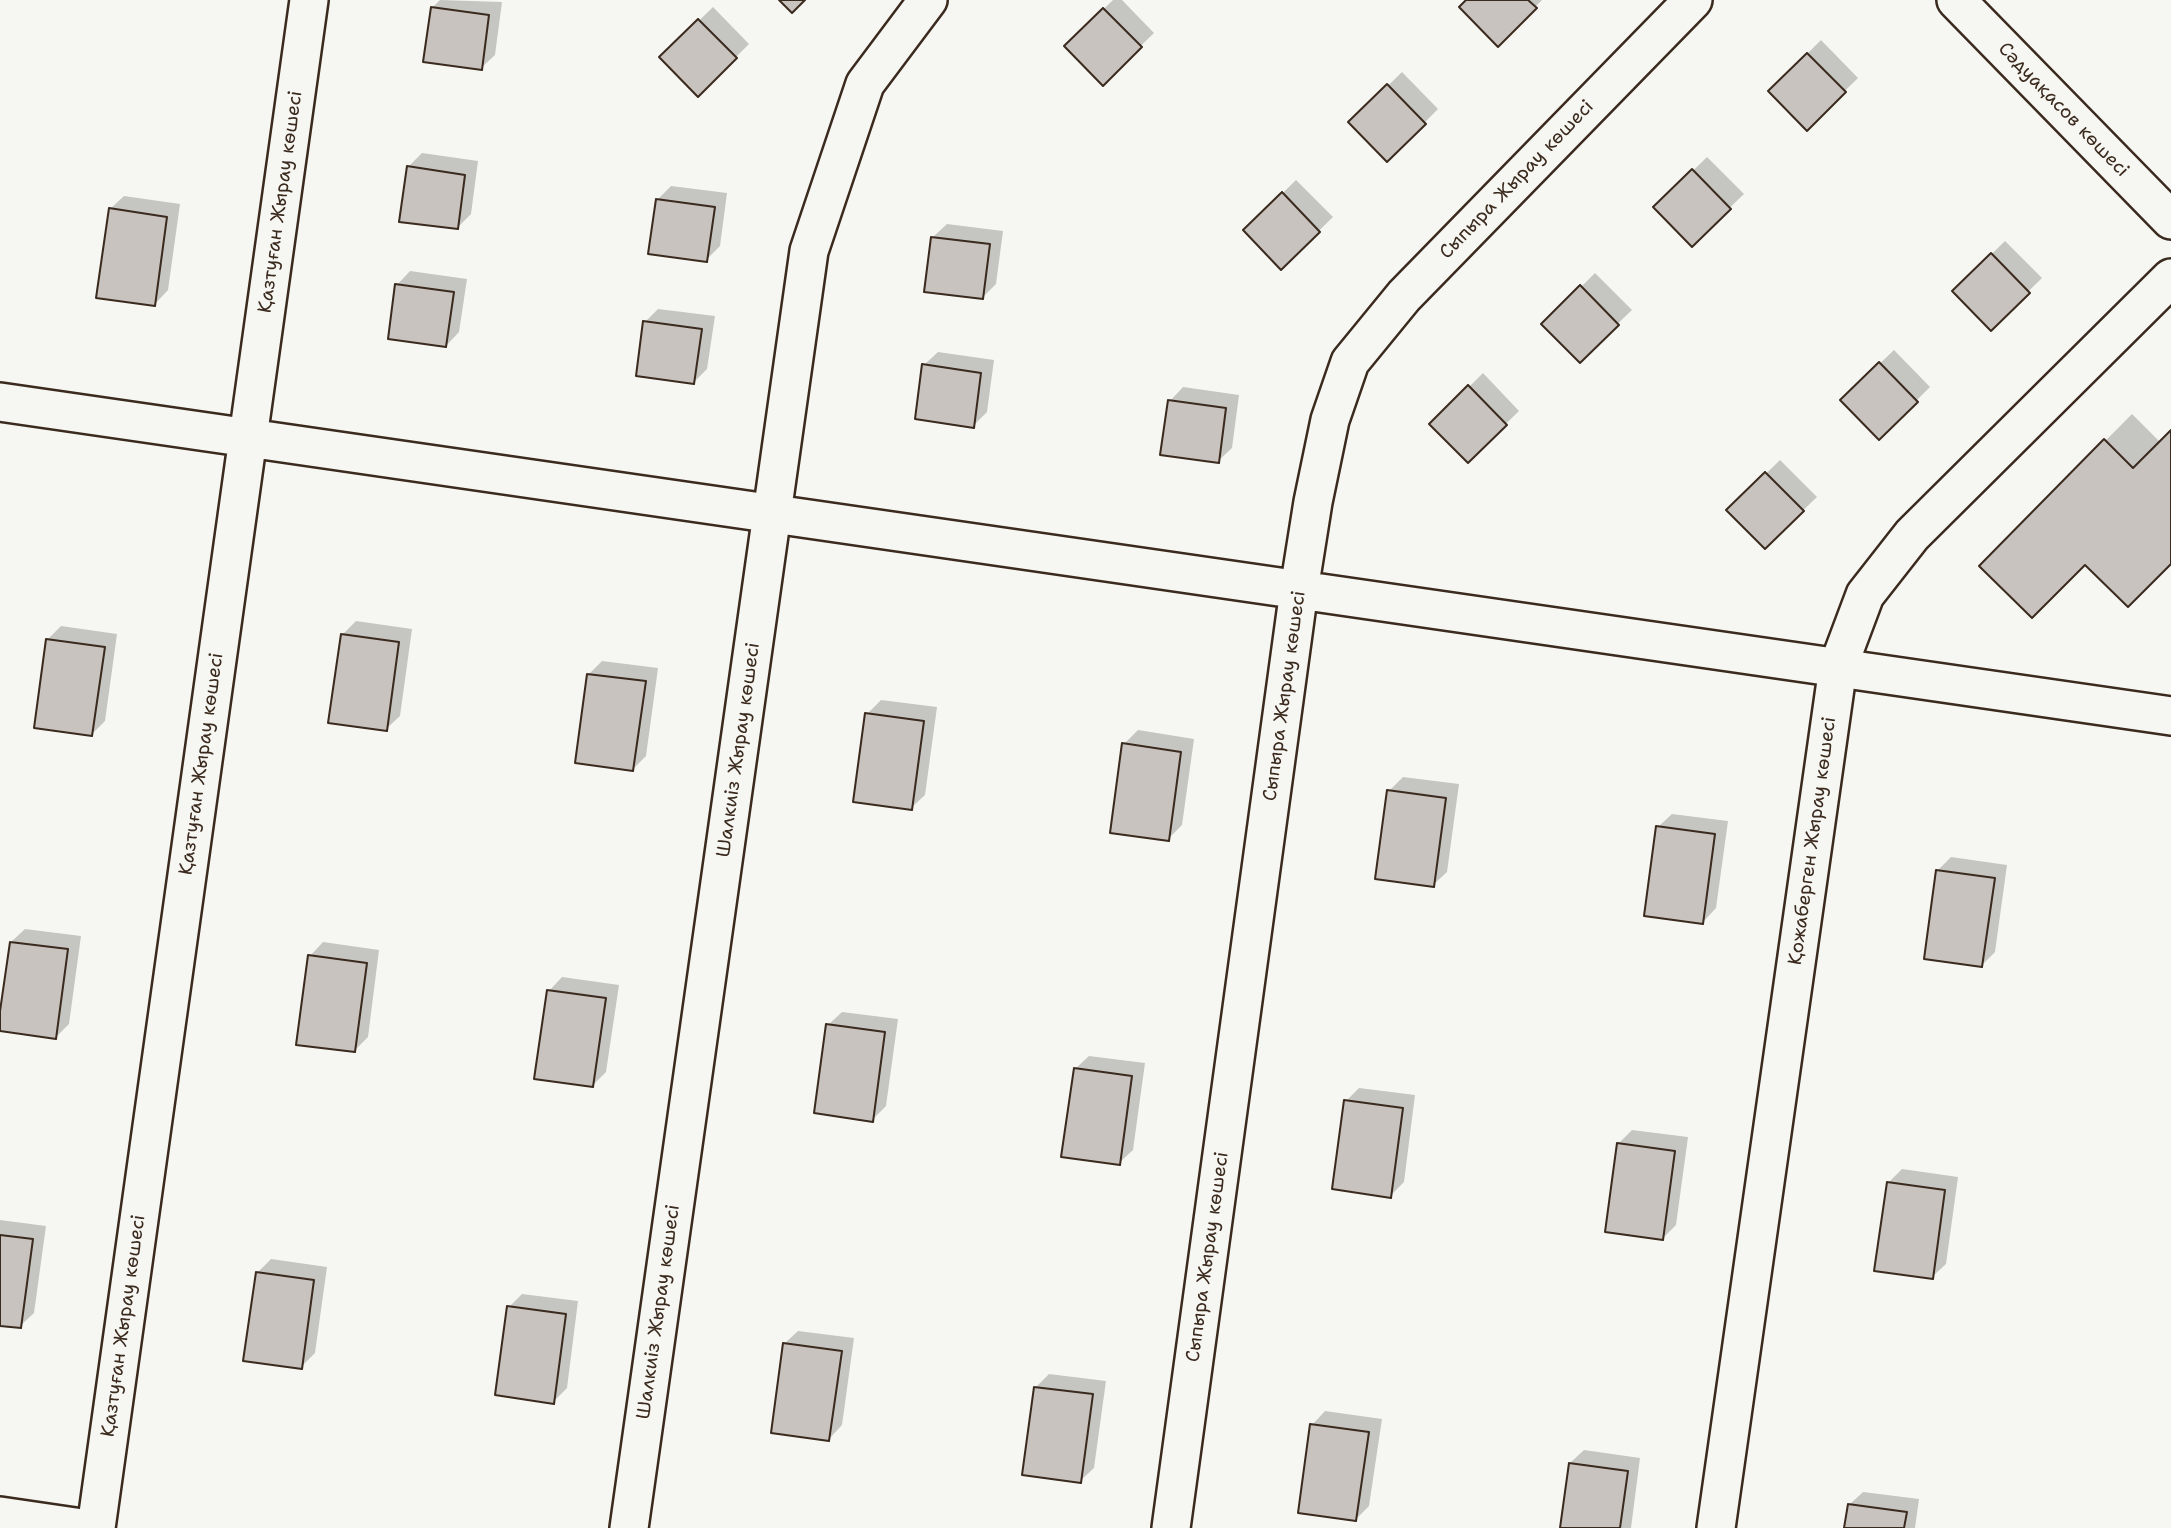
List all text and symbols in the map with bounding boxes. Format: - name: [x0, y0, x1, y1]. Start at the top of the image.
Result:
- street label: Сәдуақасов көшесі: [1993, 38, 2133, 182]
- street label: Қазтуған Жырау көшесі: [254, 89, 308, 315]
- street label: Сыпыра Жырау көшесі: [1435, 96, 1599, 264]
- street label: Сыпыра Жырау көшесі: [1259, 589, 1311, 803]
- street label: Шалкиіз Жырау көшесі: [713, 641, 765, 859]
- street label: Қазтуған Жырау көшесі: [175, 651, 229, 877]
- street label: Қожаберген Жырау көшесі: [1784, 715, 1842, 967]
- street label: Сыпыра Жырау көшесі: [1182, 1150, 1234, 1364]
- street label: Шалкиіз Жырау көшесі: [633, 1203, 685, 1421]
- street label: Қазтуған Жырау көшесі: [97, 1213, 151, 1439]

